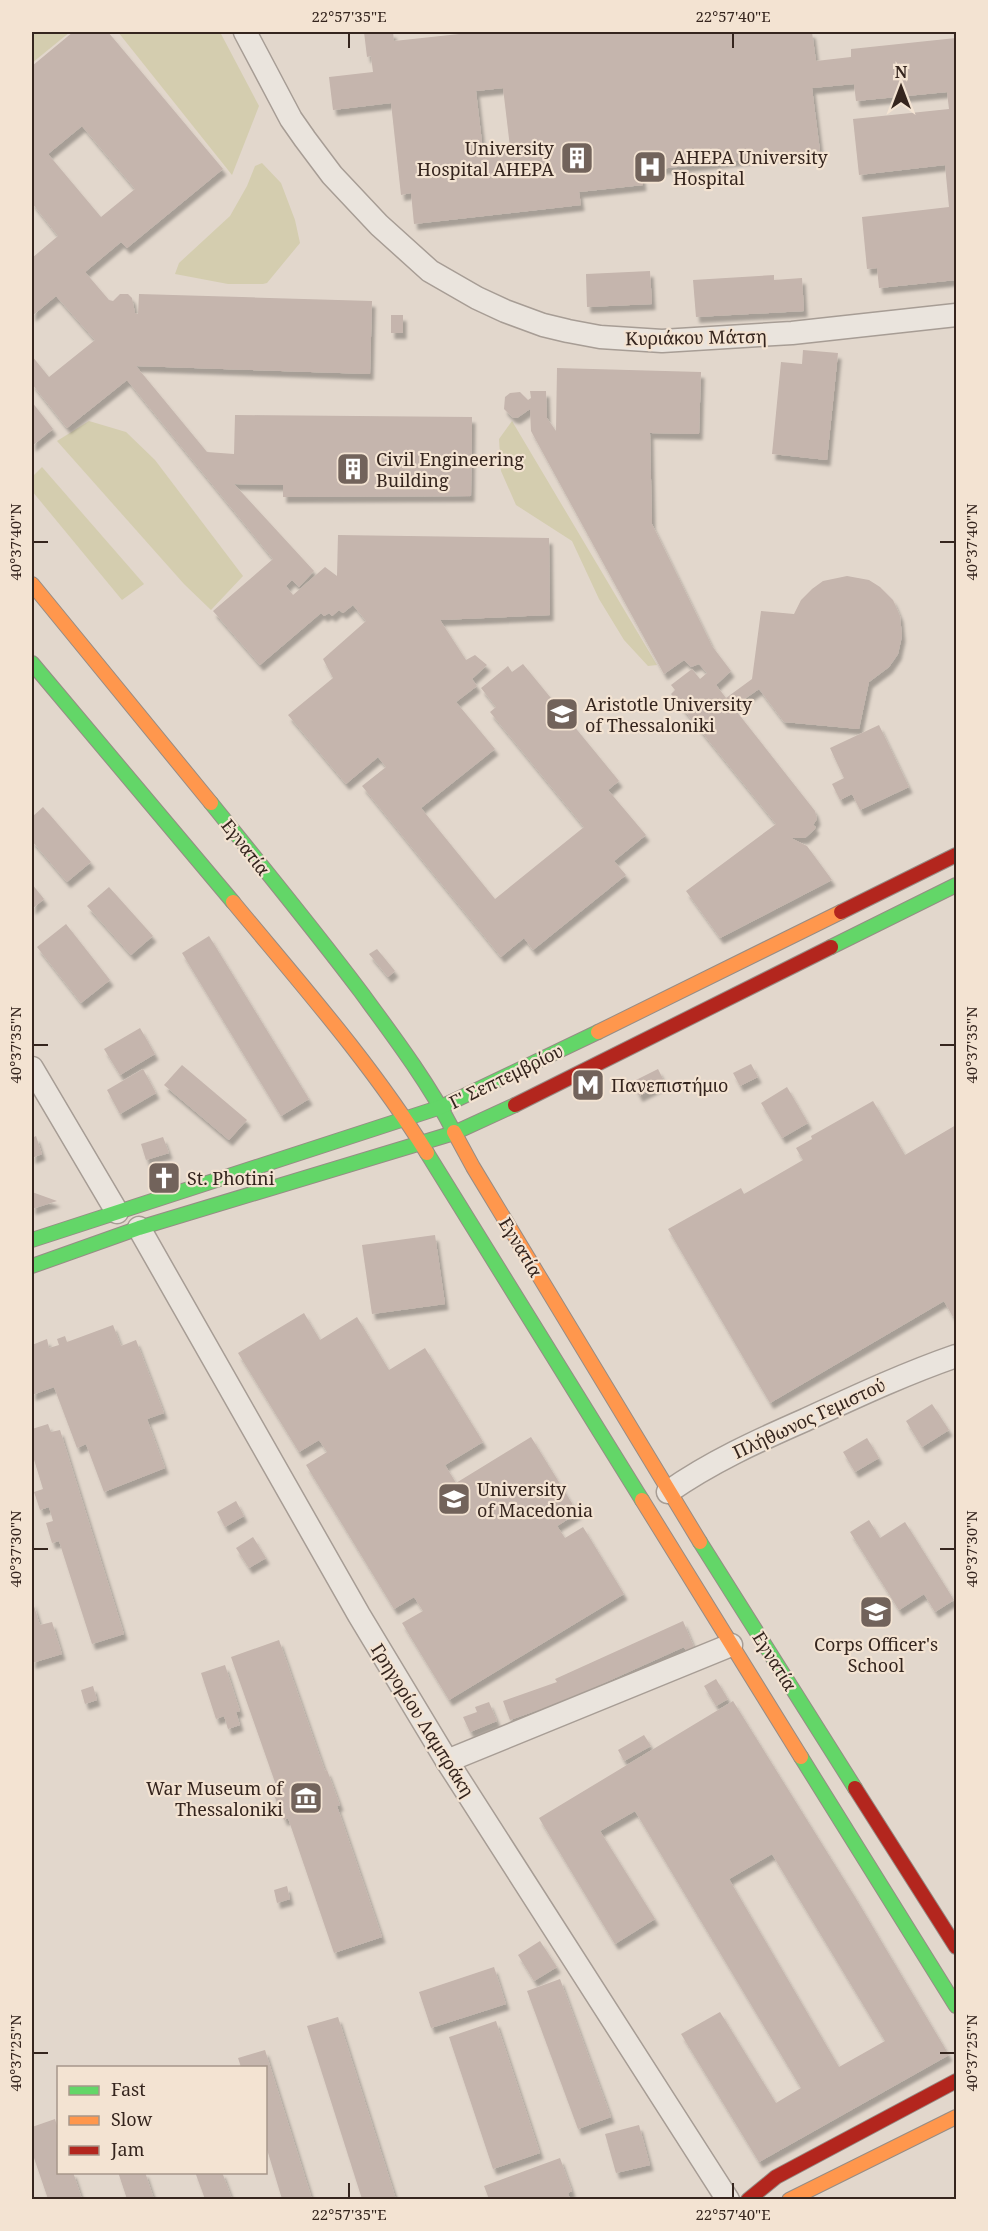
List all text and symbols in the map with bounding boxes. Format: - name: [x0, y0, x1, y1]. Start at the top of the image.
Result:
- text: 22°57'35"E: [311, 6, 387, 26]
- text: 22°57'40"E: [695, 6, 771, 26]
- north arrow: [871, 57, 931, 117]
- text: N: [895, 61, 908, 83]
- place label: University Hospital AHEPA: [417, 136, 555, 181]
- building icon: University Hospital AHEPA: [559, 140, 595, 176]
- place label: AHEPA University Hospital: [673, 145, 829, 190]
- hospital icon: AHEPA University Hospital: [632, 149, 668, 185]
- street label: Κυριάκου Μάτση: [625, 324, 767, 350]
- place label: Civil Engineering Building: [376, 447, 524, 492]
- building icon: Civil Engineering Building: [335, 451, 371, 487]
- text: 40°37'40"N: [5, 503, 25, 581]
- text: 40°37'40"N: [961, 503, 981, 581]
- place label: Aristotle University of Thessaloniki: [585, 692, 753, 737]
- school or university icon: Aristotle University of Thessaloniki: [544, 696, 580, 732]
- street label: Εγνατία: [216, 814, 276, 881]
- text: 40°37'35"N: [5, 1006, 25, 1084]
- text: 40°37'35"N: [961, 1006, 981, 1084]
- street label: Γ' Σεπτεμβρίου: [445, 1038, 567, 1114]
- metro station icon: Πανεπιστήμιο: [570, 1067, 606, 1103]
- place label: Πανεπιστήμιο: [611, 1073, 728, 1097]
- church icon: St. Photini: [146, 1160, 182, 1196]
- place label: St. Photini: [187, 1166, 275, 1190]
- street label: Εγνατία: [494, 1213, 548, 1282]
- street label: Πλήθωνος Γεμιστού: [729, 1372, 889, 1464]
- place label: University of Macedonia: [477, 1477, 593, 1522]
- school or university icon: University of Macedonia: [436, 1481, 472, 1517]
- text: 40°37'30"N: [5, 1510, 25, 1588]
- text: 40°37'30"N: [961, 1510, 981, 1588]
- school or university icon: Corps Officer's School: [858, 1594, 894, 1630]
- street label: Εγνατία: [747, 1627, 803, 1696]
- place label: Corps Officer's School: [814, 1632, 938, 1677]
- street label: Γρηγορίου Λαμπράκη: [366, 1639, 480, 1801]
- place label: War Museum of Thessaloniki: [146, 1776, 284, 1821]
- museum icon: War Museum of Thessaloniki: [288, 1780, 324, 1816]
- text: 40°37'25"N: [5, 2014, 25, 2092]
- text: 40°37'25"N: [961, 2014, 981, 2092]
- legend: [57, 2066, 267, 2174]
- text: Fast: [111, 2077, 146, 2101]
- text: Slow: [111, 2107, 153, 2131]
- text: Jam: [110, 2137, 145, 2161]
- text: 22°57'35"E: [311, 2204, 387, 2224]
- text: 22°57'40"E: [695, 2204, 771, 2224]

